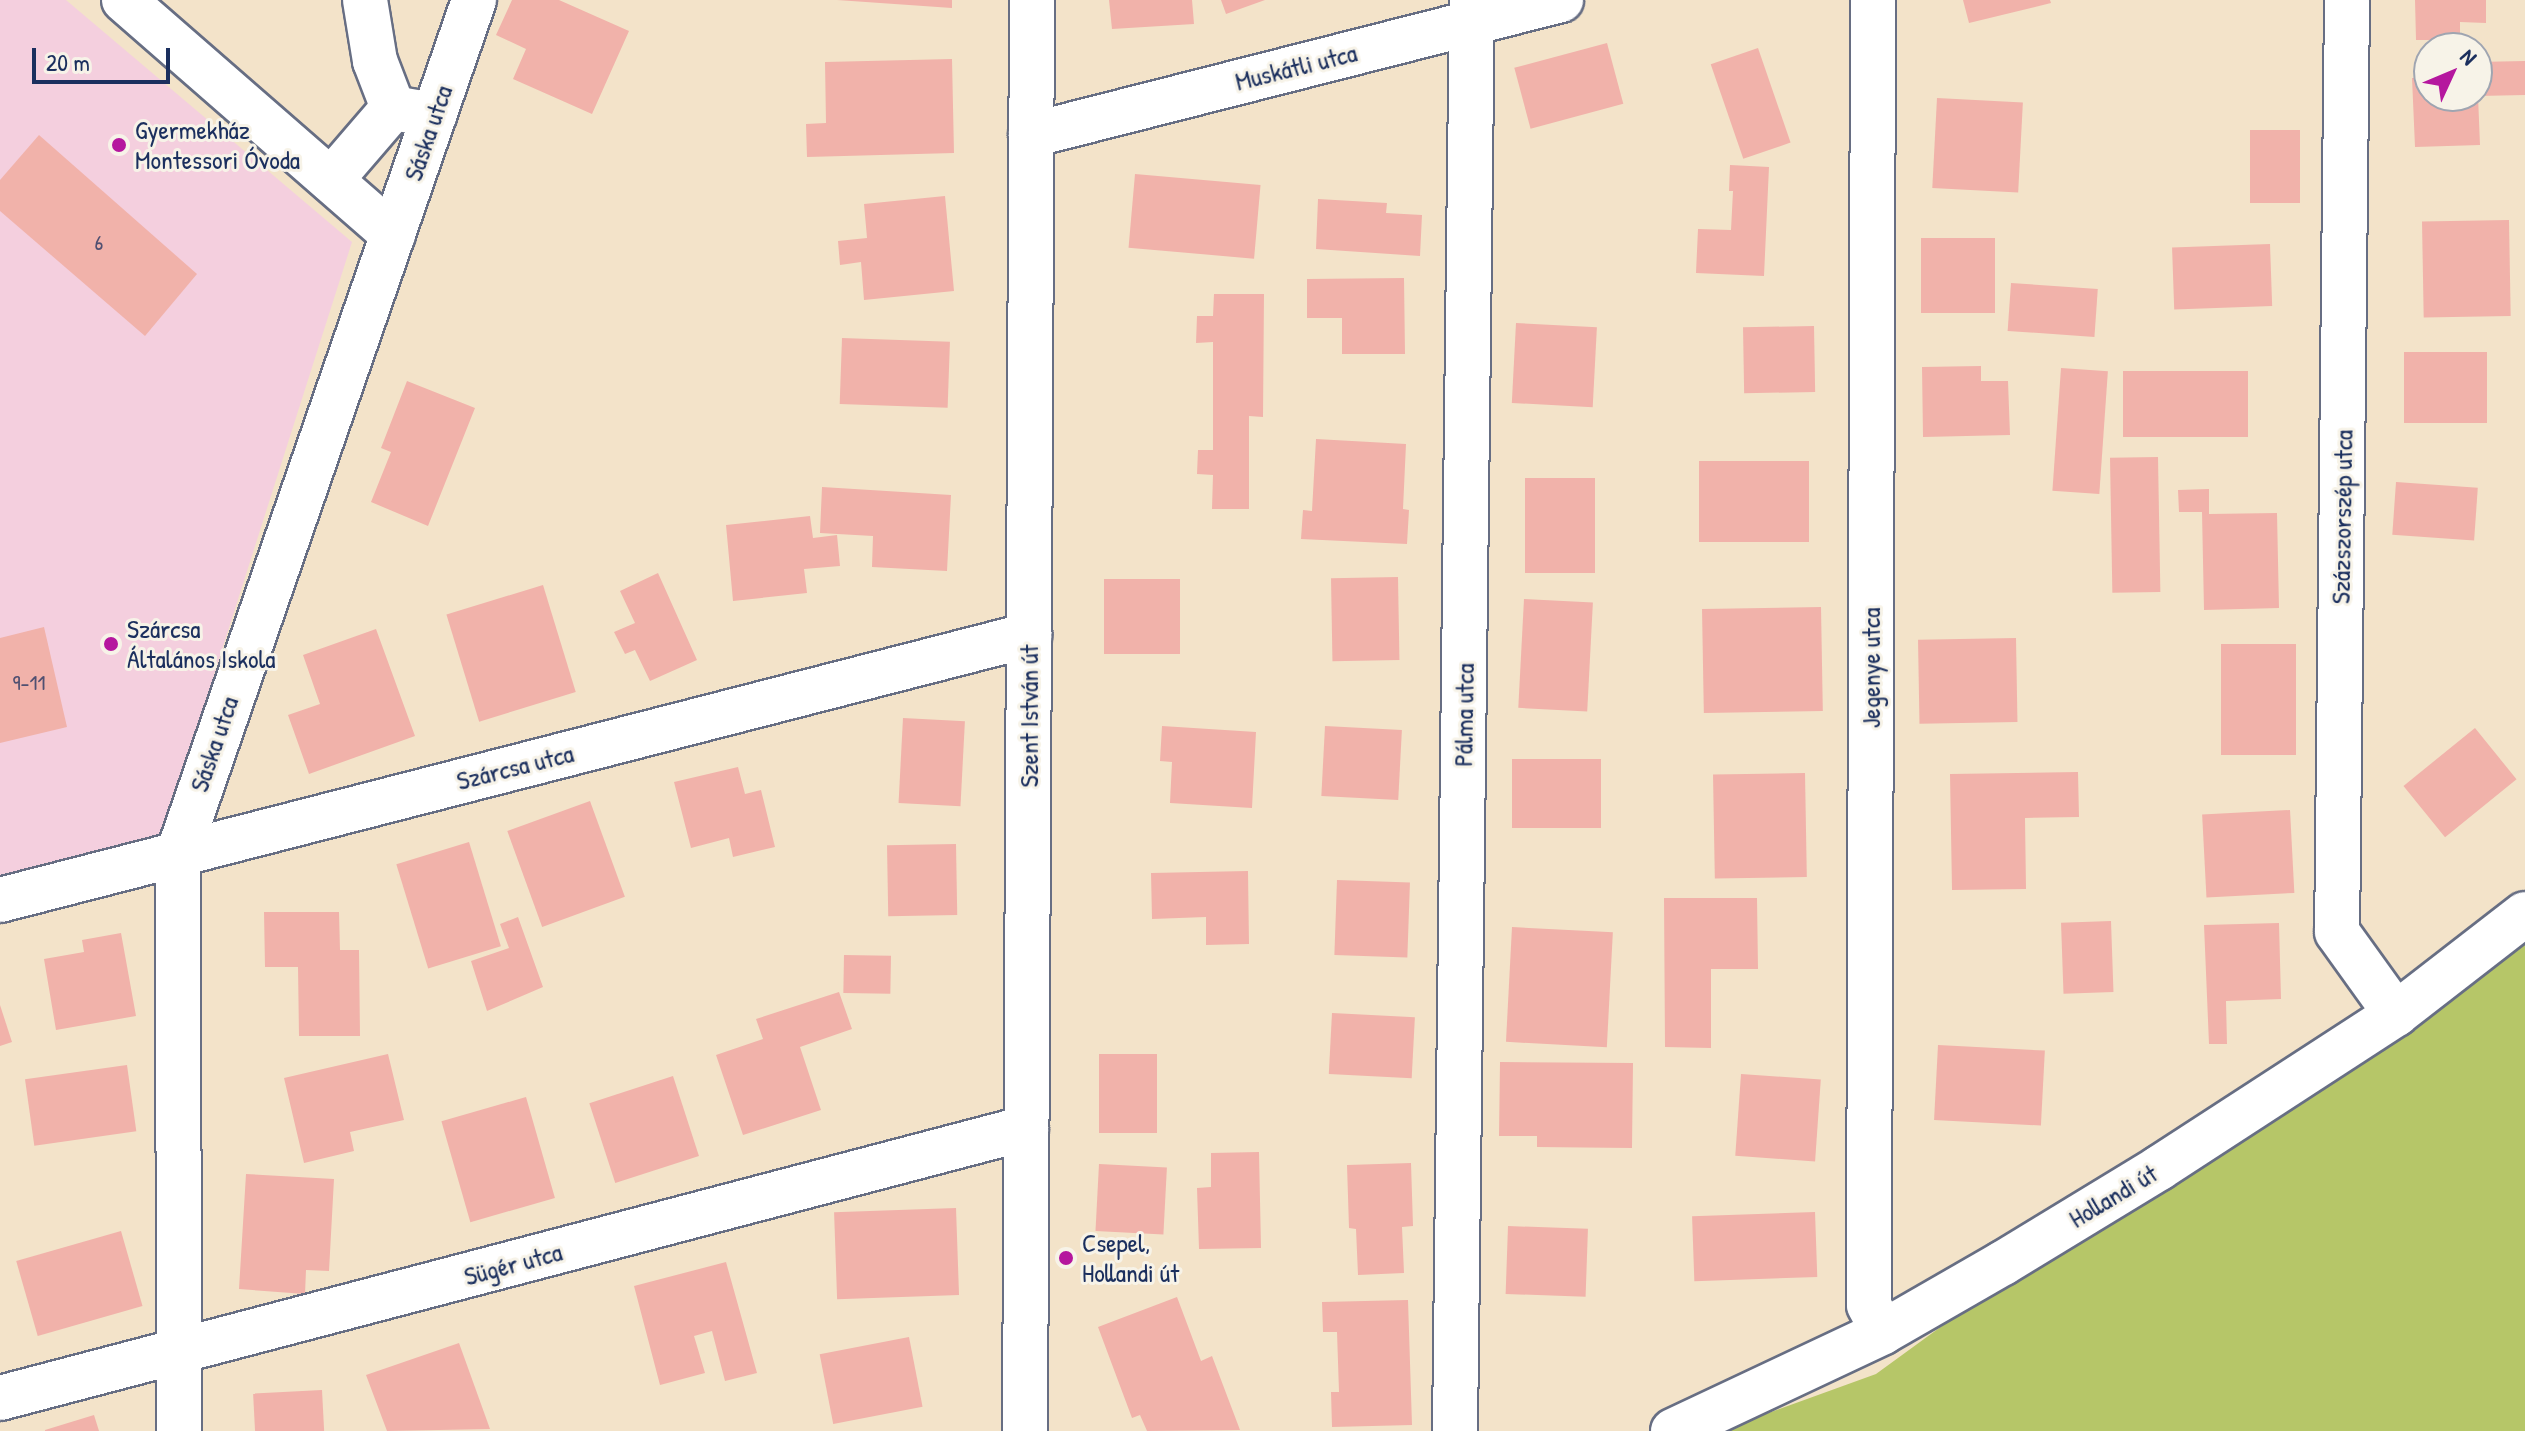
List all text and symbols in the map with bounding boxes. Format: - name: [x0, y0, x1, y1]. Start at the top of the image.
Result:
- scale bar: [36, 32, 174, 82]
- north arrow: [2413, 32, 2493, 112]
- street label: Muskátli utca: [1232, 37, 1360, 97]
- text: N: [2454, 42, 2484, 71]
- text: 20 m: [46, 46, 90, 78]
- street label: Sáska utca: [397, 81, 459, 185]
- place label: Gyermekház Montessori Óvoda: [135, 114, 300, 176]
- marker: Gyermekház Montessori Óvoda: [110, 136, 128, 154]
- house number: 6: [95, 230, 103, 256]
- street label: Százszorszép utca: [2325, 430, 2359, 604]
- street label: Jegenye utca: [1855, 608, 1887, 728]
- place label: Szárcsa Általános Iskola: [127, 613, 276, 674]
- marker: Szárcsa Általános Iskola: [102, 635, 120, 653]
- street label: Szent István út: [1013, 645, 1045, 787]
- street label: Pálma utca: [1448, 663, 1480, 767]
- house number: 9-11: [13, 670, 45, 696]
- street label: Sáska utca: [183, 692, 245, 796]
- street label: Szárcsa utca: [453, 737, 577, 797]
- street label: Hollandi út: [2063, 1158, 2163, 1234]
- place label: Csepel, Hollandi út: [1082, 1227, 1179, 1288]
- street label: Sügér utca: [461, 1236, 565, 1292]
- marker: Csepel, Hollandi út: [1057, 1249, 1075, 1267]

